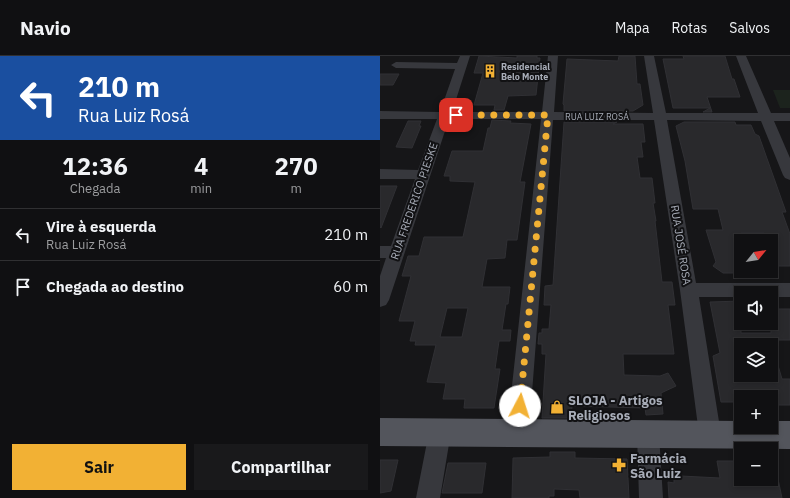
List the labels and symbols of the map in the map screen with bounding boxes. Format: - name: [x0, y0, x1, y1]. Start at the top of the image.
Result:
- place label: Residencial Belo Monte: [501, 61, 550, 82]
- building icon: Residencial Belo Monte: [482, 63, 498, 79]
- pin: [439, 98, 473, 132]
- street label: RUA LUIZ ROSÁ: [565, 110, 629, 122]
- street label: RUA FREDERICO PIESKE: [387, 141, 441, 261]
- street label: RUA JOSÉ ROSA: [668, 204, 694, 286]
- north arrow: [734, 234, 778, 278]
- position arrow: [499, 385, 541, 427]
- place label: SLOJA - Artigos Religiosos: [568, 392, 663, 424]
- shop icon: SLOJA - Artigos Religiosos: [549, 399, 565, 415]
- place label: Farmácia São Luiz: [630, 450, 687, 482]
- pharmacy icon: Farmácia São Luiz: [611, 457, 627, 473]

